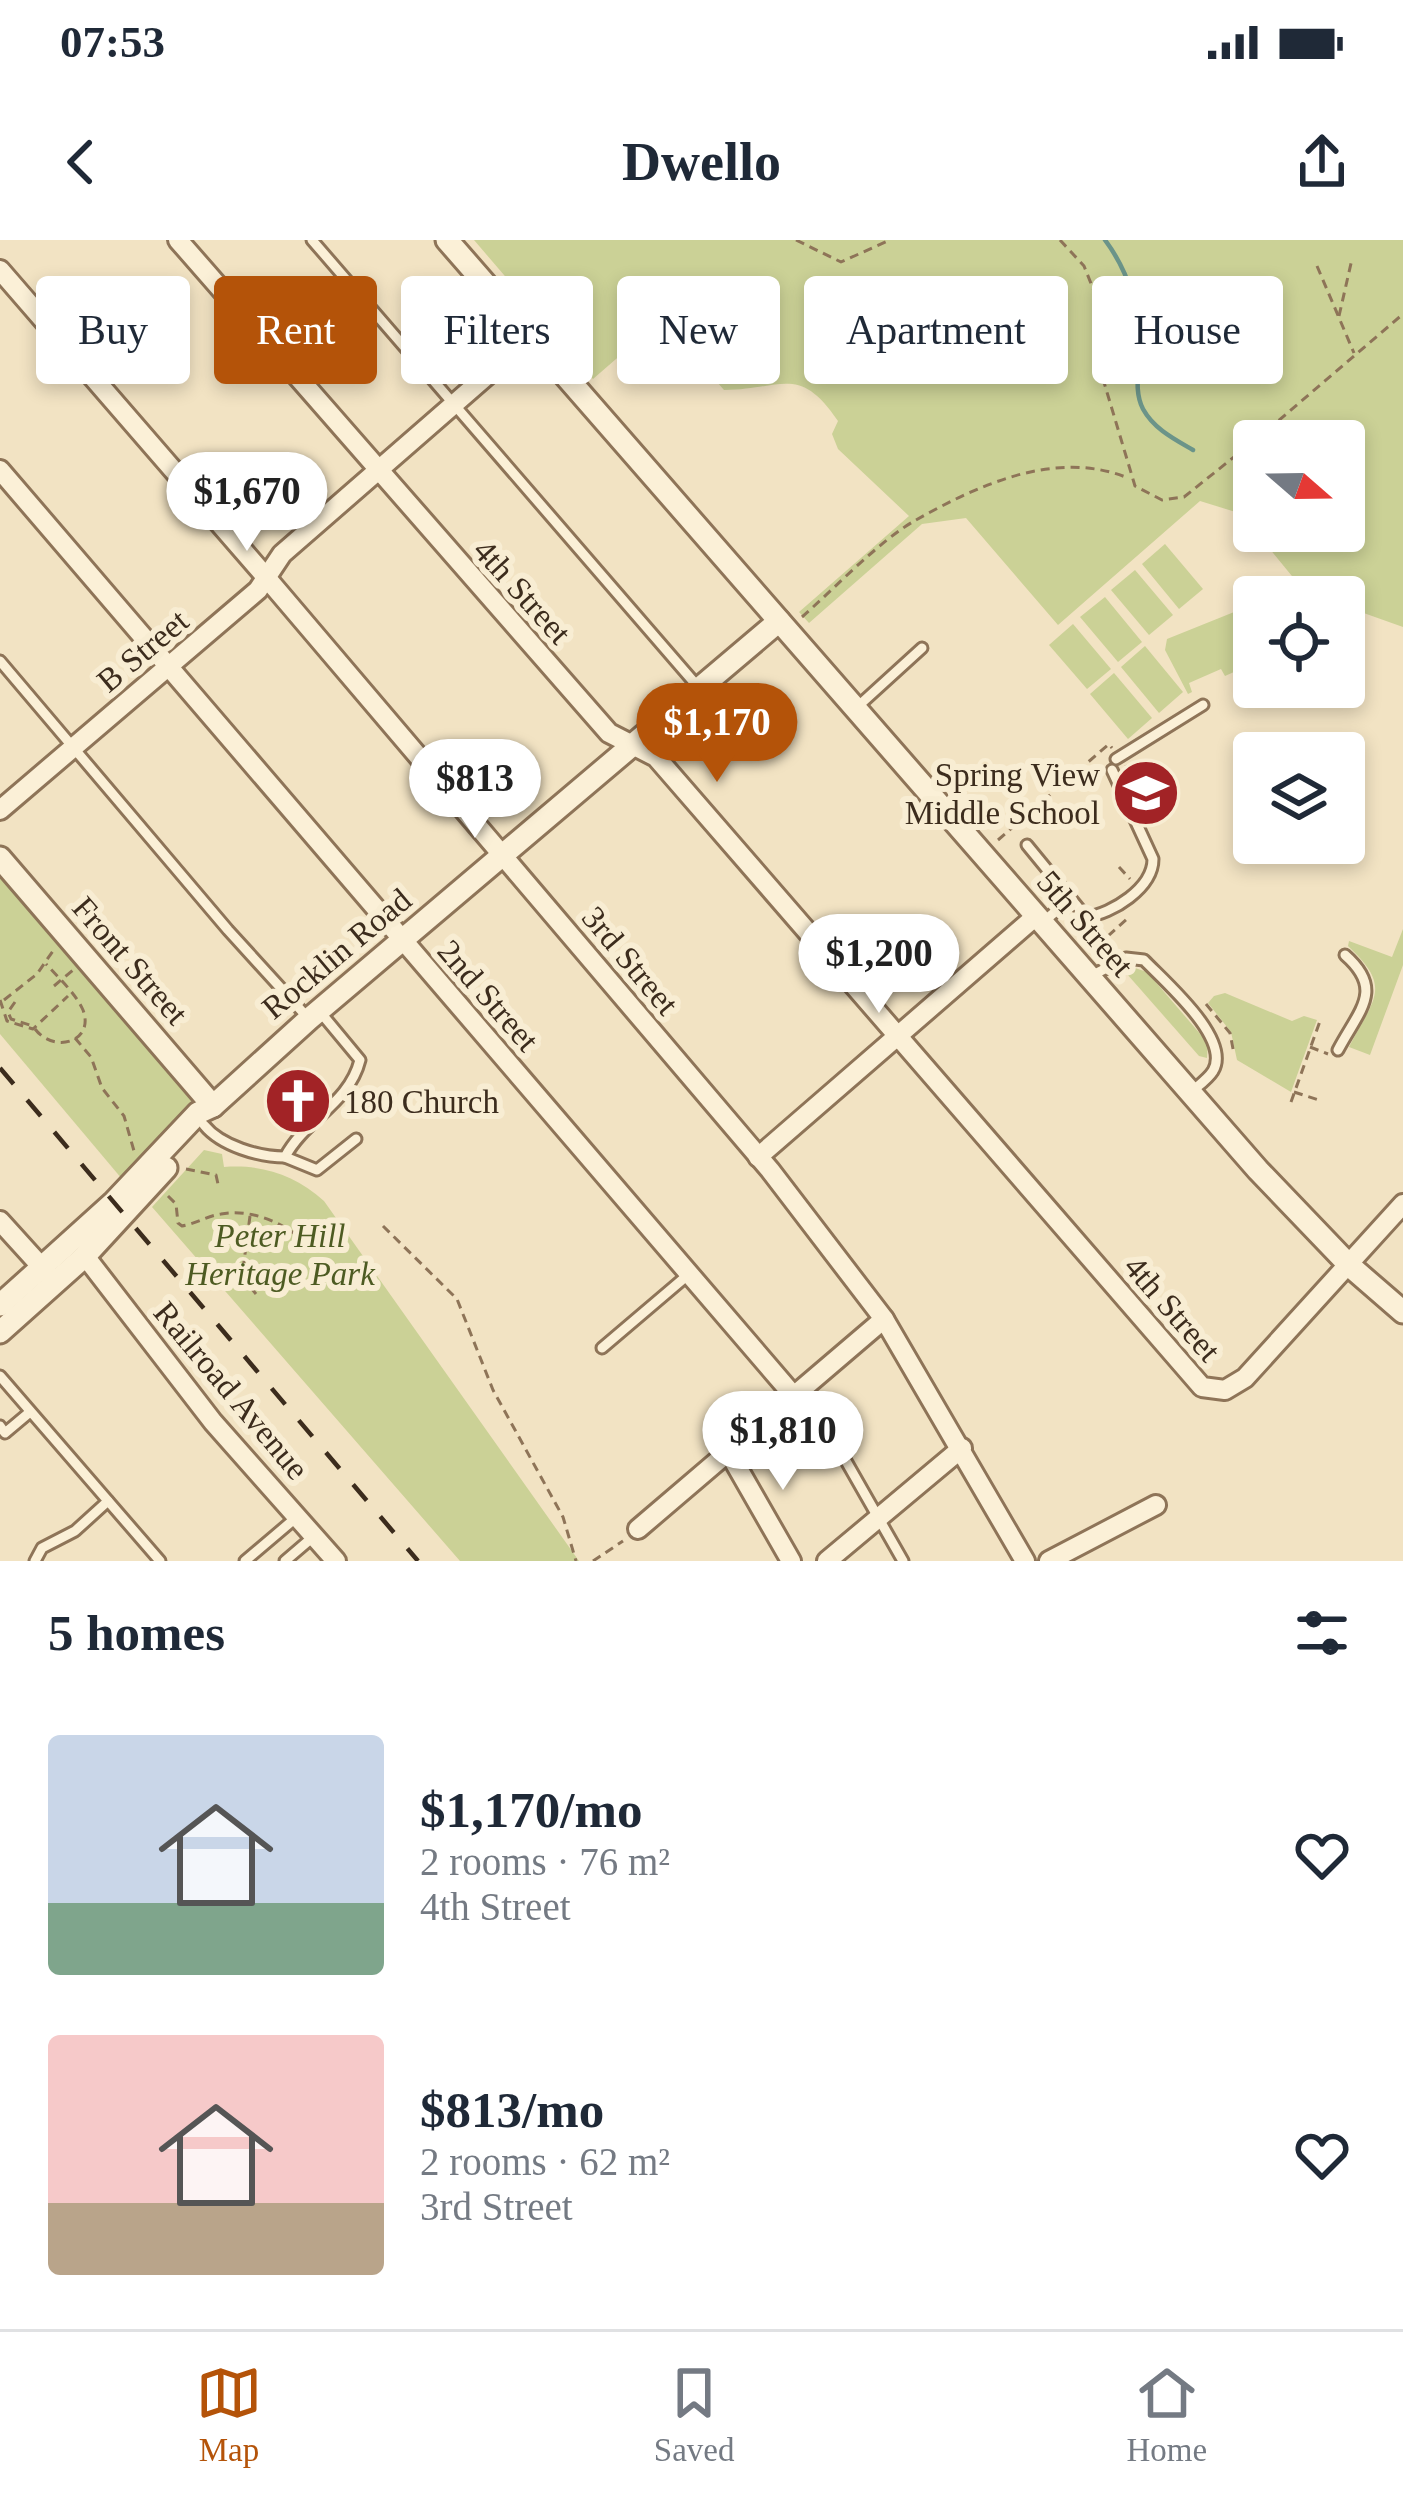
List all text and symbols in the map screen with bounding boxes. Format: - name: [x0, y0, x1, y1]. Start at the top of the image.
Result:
- text: 07:53: [60, 17, 165, 67]
- icon: back: [48, 129, 114, 195]
- icon: share: [1289, 129, 1355, 195]
- text: Dwello: [622, 132, 781, 192]
- chip: Buy: [36, 276, 190, 384]
- chip: Rent: [214, 276, 377, 384]
- chip: Filters: [401, 276, 593, 384]
- chip: New: [617, 276, 780, 384]
- chip: Apartment: [804, 276, 1068, 384]
- chip: House: [1092, 276, 1283, 384]
- north arrow: [1233, 420, 1365, 552]
- map controls: [1233, 420, 1365, 864]
- pin: $1,670: [149, 452, 345, 554]
- text: $1,670: [193, 469, 301, 512]
- street label: 4th Street: [466, 532, 578, 651]
- button: locate: [1233, 576, 1365, 708]
- street label: B Street: [90, 603, 195, 699]
- pin: $1,170: [619, 683, 815, 785]
- text: $1,170: [663, 700, 771, 743]
- button: layers: [1233, 732, 1365, 864]
- pin: $813: [404, 739, 546, 841]
- text: $813: [436, 756, 514, 799]
- place label: Spring View Middle School: [905, 757, 1100, 831]
- school or university icon: Spring View Middle School: [1111, 758, 1181, 828]
- street label: 5th Street: [1030, 864, 1141, 984]
- street label: Rocklin Road: [255, 881, 418, 1026]
- street label: Front Street: [65, 890, 195, 1032]
- street label: 3rd Street: [575, 900, 686, 1022]
- pin: $1,200: [781, 914, 977, 1016]
- text: $1,200: [825, 931, 933, 974]
- street label: 2nd Street: [430, 933, 546, 1058]
- church icon: 180 Church: [263, 1066, 333, 1136]
- place label: 180 Church: [344, 1084, 499, 1120]
- park label: Peter Hill Heritage Park: [184, 1218, 376, 1292]
- street label: 4th Street: [1117, 1249, 1228, 1369]
- street label: Railroad Avenue: [147, 1295, 316, 1487]
- pin: $1,810: [685, 1391, 881, 1493]
- text: $1,810: [729, 1408, 837, 1451]
- icon: filters: [1289, 1600, 1355, 1666]
- text: 5 homes: [48, 1605, 225, 1661]
- text: $1,170/mo: [420, 1782, 642, 1838]
- icon: home: [144, 1783, 288, 1927]
- icon: heart: [1289, 1822, 1355, 1888]
- text: 2 rooms · 76 m²: [420, 1840, 670, 1883]
- text: 4th Street: [420, 1885, 571, 1928]
- text: $813/mo: [420, 2082, 604, 2138]
- icon: home: [144, 2083, 288, 2227]
- icon: heart: [1289, 2122, 1355, 2188]
- text: 2 rooms · 62 m²: [420, 2140, 670, 2183]
- text: 3rd Street: [420, 2185, 573, 2228]
- tab: Map: [196, 2360, 262, 2469]
- tab: Saved: [654, 2360, 734, 2469]
- tab: Home: [1126, 2360, 1207, 2469]

